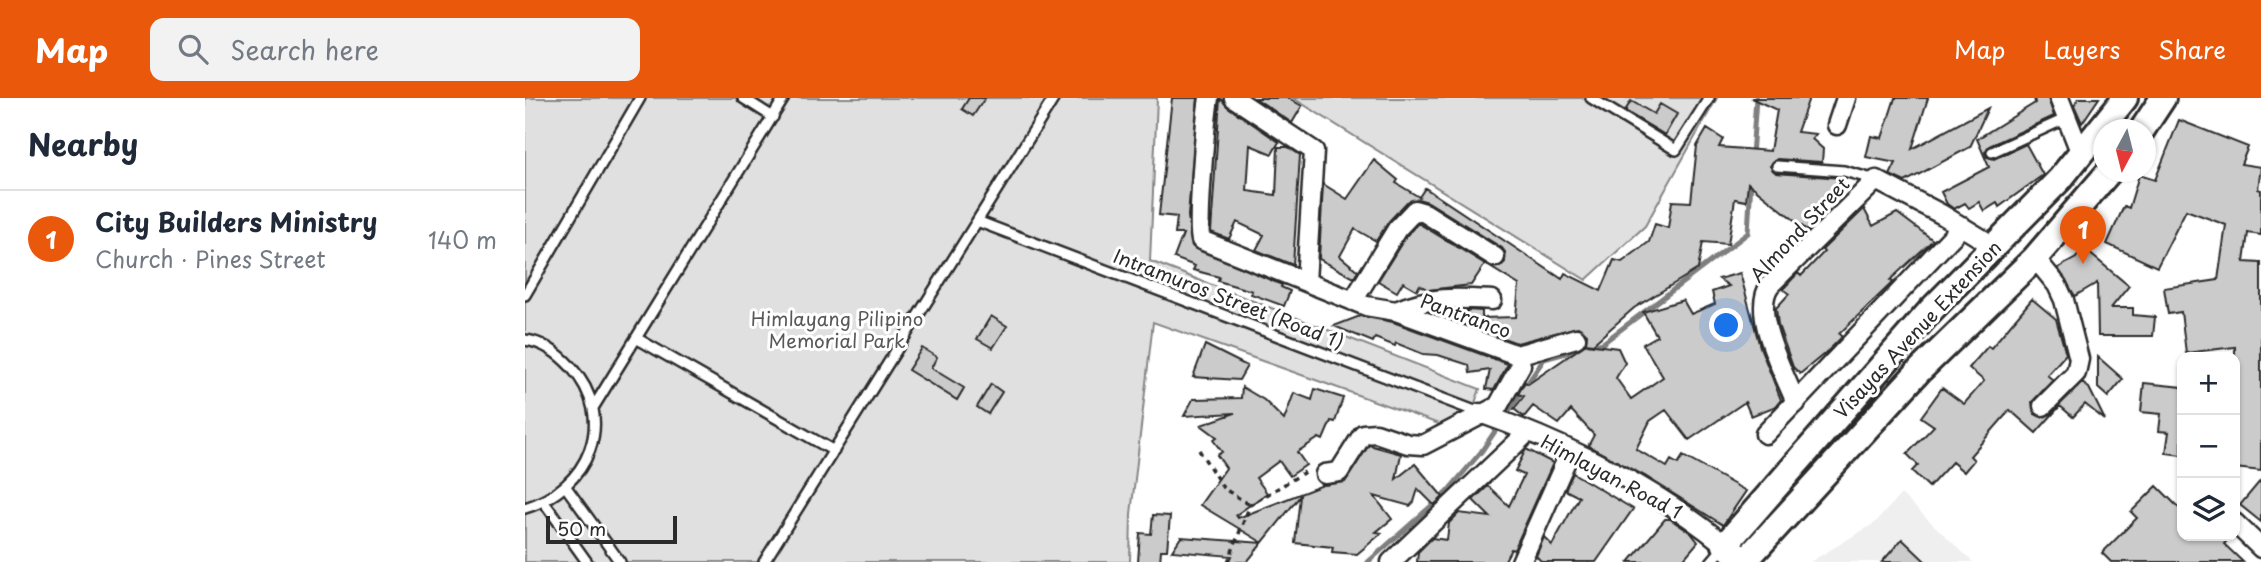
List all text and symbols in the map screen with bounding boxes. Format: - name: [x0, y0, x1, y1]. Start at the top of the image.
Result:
- search box: [150, 18, 640, 81]
- text: Map: [35, 24, 108, 74]
- icon: search: [174, 30, 212, 68]
- text: Search here: [230, 30, 379, 69]
- text: Map: [1954, 31, 2005, 67]
- text: Layers: [2043, 31, 2120, 67]
- text: Share: [2158, 31, 2226, 67]
- north arrow: [2093, 119, 2156, 182]
- text: Nearby: [28, 121, 138, 166]
- street label: Almond Street: [1743, 170, 1855, 288]
- text: City Builders Ministry: [95, 202, 377, 241]
- pin: 1: [2060, 206, 2106, 264]
- text: 1: [46, 222, 57, 257]
- text: 140 m: [428, 222, 497, 257]
- street label: Visayas Avenue Extension: [1827, 234, 2007, 424]
- text: Church · Pines Street: [95, 241, 326, 276]
- street label: Intramuros Street (Road 1): [1110, 241, 1348, 355]
- street label: Pantranco: [1417, 286, 1515, 344]
- park label: Himlayang Pilipino Memorial Park: [751, 304, 923, 354]
- your location: [1709, 308, 1743, 342]
- map controls: [2177, 352, 2240, 541]
- button: +: [2177, 352, 2240, 415]
- button: −: [2177, 415, 2240, 478]
- street label: Himlayan Road 1: [1536, 427, 1688, 525]
- button: layers: [2177, 478, 2240, 541]
- scale bar: [546, 513, 677, 545]
- text: 50 m: [557, 514, 606, 542]

